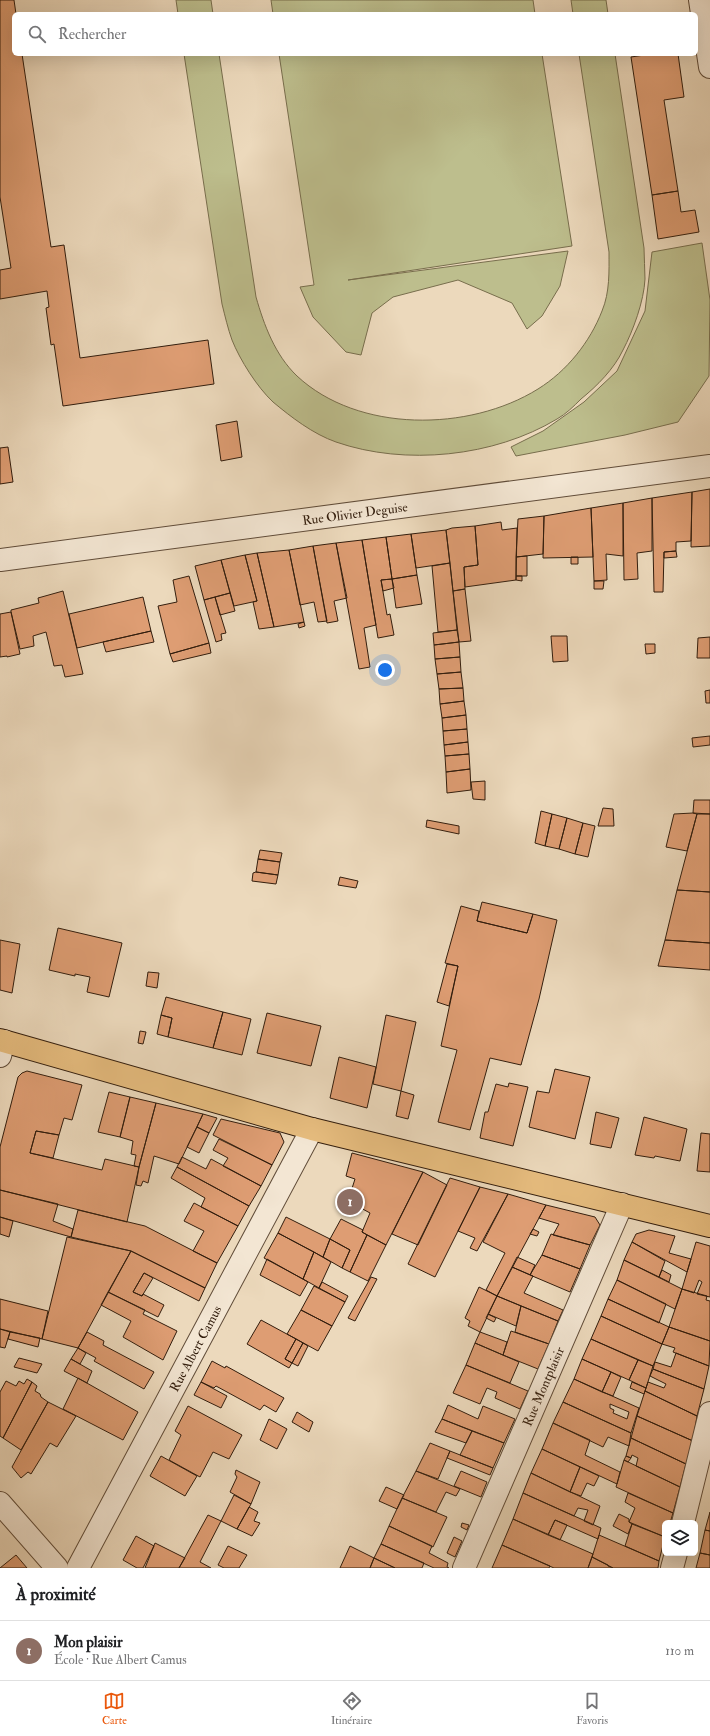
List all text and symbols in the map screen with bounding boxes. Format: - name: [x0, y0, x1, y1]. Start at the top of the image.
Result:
- search box: [12, 12, 698, 56]
- icon: search: [26, 23, 48, 45]
- text: Rechercher: [58, 25, 126, 44]
- street label: Rue Olivier Deguise: [301, 499, 409, 529]
- your location: [375, 660, 395, 680]
- pin: 1: [337, 1187, 363, 1217]
- street label: Rue Albert Camus: [167, 1302, 226, 1395]
- street label: Rue Montplaisir: [519, 1344, 568, 1429]
- map controls: [662, 1520, 698, 1556]
- button: layers: [662, 1520, 698, 1556]
- text: À proximité: [16, 1584, 96, 1605]
- text: Mon plaisir: [54, 1633, 123, 1652]
- text: 1: [27, 1643, 31, 1659]
- text: 110 m: [665, 1643, 694, 1659]
- text: École · Rue Albert Camus: [54, 1652, 187, 1668]
- tab: Carte: [102, 1690, 127, 1727]
- tab: Itinéraire: [331, 1690, 372, 1727]
- tab: Favoris: [576, 1690, 608, 1727]

